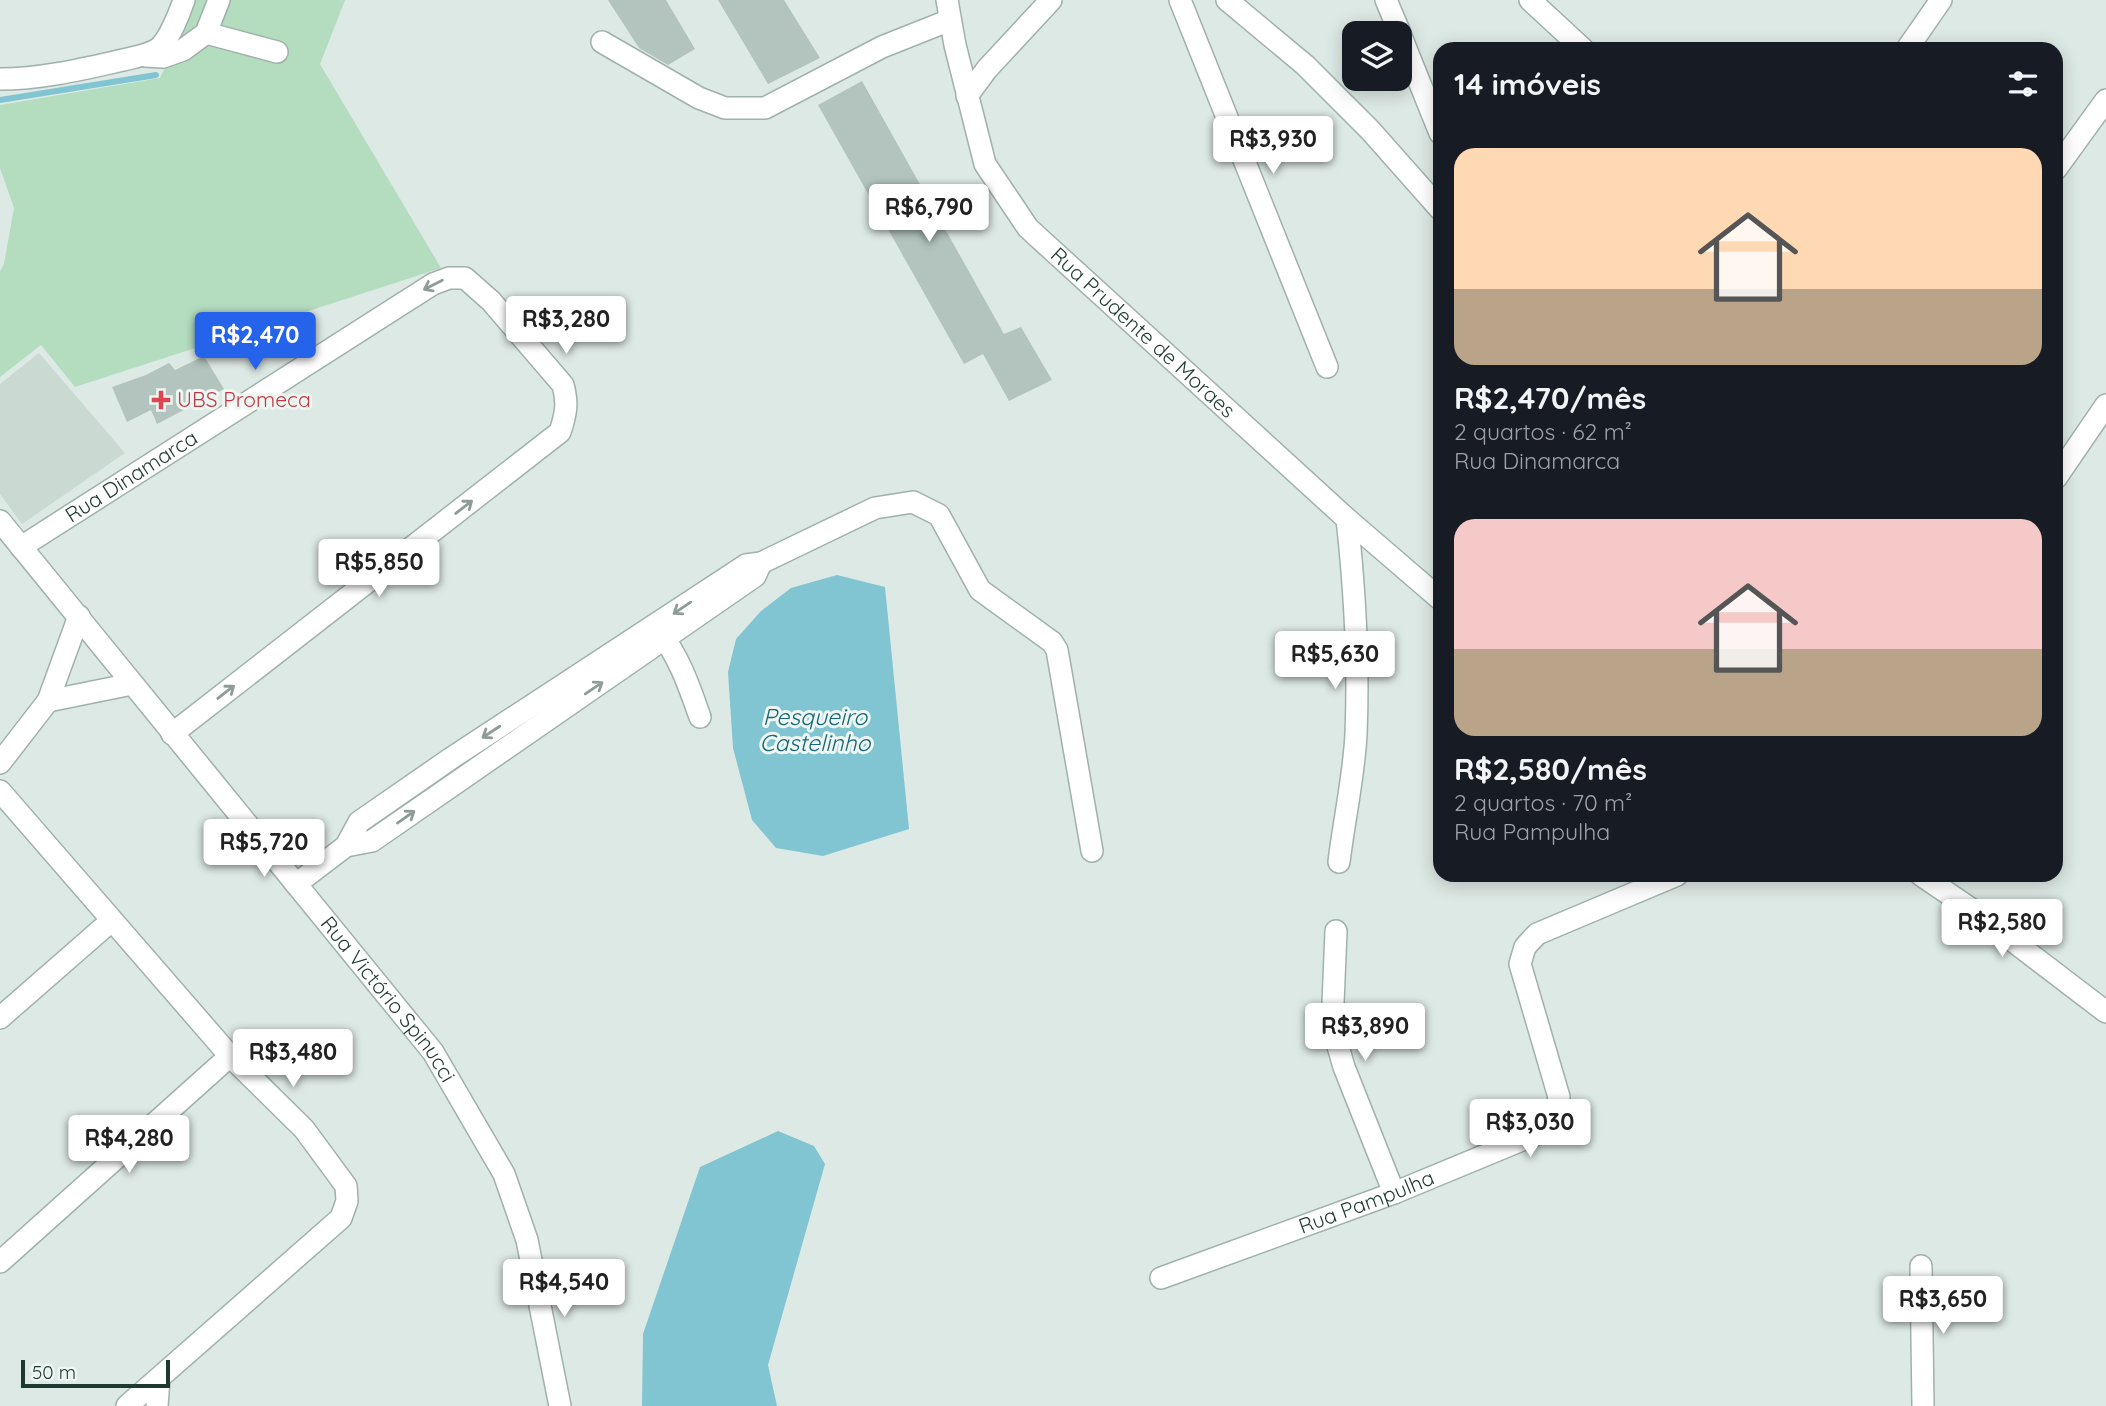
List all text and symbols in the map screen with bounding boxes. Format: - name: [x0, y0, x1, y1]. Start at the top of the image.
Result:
- map controls: [1342, 21, 1412, 91]
- button: layers: [1342, 21, 1412, 91]
- text: 14 imóveis: [1454, 65, 1601, 103]
- icon: filters: [2004, 65, 2042, 103]
- pin: R$3,930: [1208, 116, 1338, 176]
- text: R$3,930: [1229, 124, 1317, 153]
- pin: R$6,790: [864, 184, 994, 244]
- text: R$6,790: [885, 192, 973, 221]
- icon: home: [1685, 194, 1811, 320]
- street label: Rua Prudente de Moraes: [1046, 241, 1241, 423]
- one-way arrow: [423, 279, 444, 293]
- pin: R$3,280: [501, 296, 631, 356]
- text: R$3,280: [522, 304, 610, 333]
- pin: R$2,470: [190, 312, 320, 372]
- text: R$2,470: [211, 320, 299, 349]
- text: R$2,470/mês: [1454, 379, 1646, 417]
- place label: UBS Promeca: [177, 386, 311, 412]
- marker: UBS Promeca: [151, 390, 171, 410]
- text: 2 quartos · 62 m²: [1454, 417, 1632, 446]
- street label: Rua Dinamarca: [60, 424, 202, 528]
- text: Rua Dinamarca: [1454, 446, 1620, 475]
- one-way arrow: [454, 499, 472, 514]
- pin: R$5,850: [314, 540, 444, 599]
- text: R$5,850: [334, 547, 424, 576]
- icon: home: [1685, 565, 1811, 691]
- one-way arrow: [673, 600, 692, 615]
- pin: R$5,630: [1270, 632, 1400, 691]
- text: R$5,630: [1291, 639, 1379, 668]
- one-way arrow: [584, 681, 603, 695]
- one-way arrow: [217, 684, 235, 699]
- water label: Pesqueiro Castelinho: [760, 702, 872, 757]
- one-way arrow: [482, 725, 501, 739]
- text: R$2,580/mês: [1454, 750, 1647, 788]
- text: 2 quartos · 70 m²: [1454, 788, 1632, 817]
- one-way arrow: [396, 810, 415, 824]
- text: Rua Pampulha: [1454, 817, 1610, 846]
- pin: R$5,720: [199, 820, 329, 879]
- text: R$5,720: [220, 827, 308, 856]
- pin: R$2,580: [1937, 900, 2067, 959]
- text: R$2,580: [1958, 907, 2046, 936]
- street label: Rua Victório Spinucci: [316, 911, 462, 1086]
- pin: R$3,890: [1300, 1004, 1430, 1063]
- text: R$3,890: [1321, 1011, 1409, 1040]
- pin: R$3,480: [228, 1030, 358, 1089]
- text: R$3,480: [249, 1037, 337, 1066]
- pin: R$3,030: [1465, 1100, 1595, 1159]
- text: R$3,030: [1486, 1107, 1574, 1136]
- pin: R$4,280: [64, 1116, 194, 1175]
- text: R$4,280: [84, 1123, 174, 1152]
- street label: Rua Pampulha: [1295, 1164, 1438, 1239]
- pin: R$4,540: [499, 1260, 629, 1319]
- text: R$4,540: [519, 1267, 609, 1296]
- pin: R$3,650: [1878, 1276, 2008, 1336]
- text: R$3,650: [1899, 1284, 1987, 1313]
- scale bar: [21, 1357, 170, 1389]
- text: 50 m: [32, 1360, 76, 1384]

